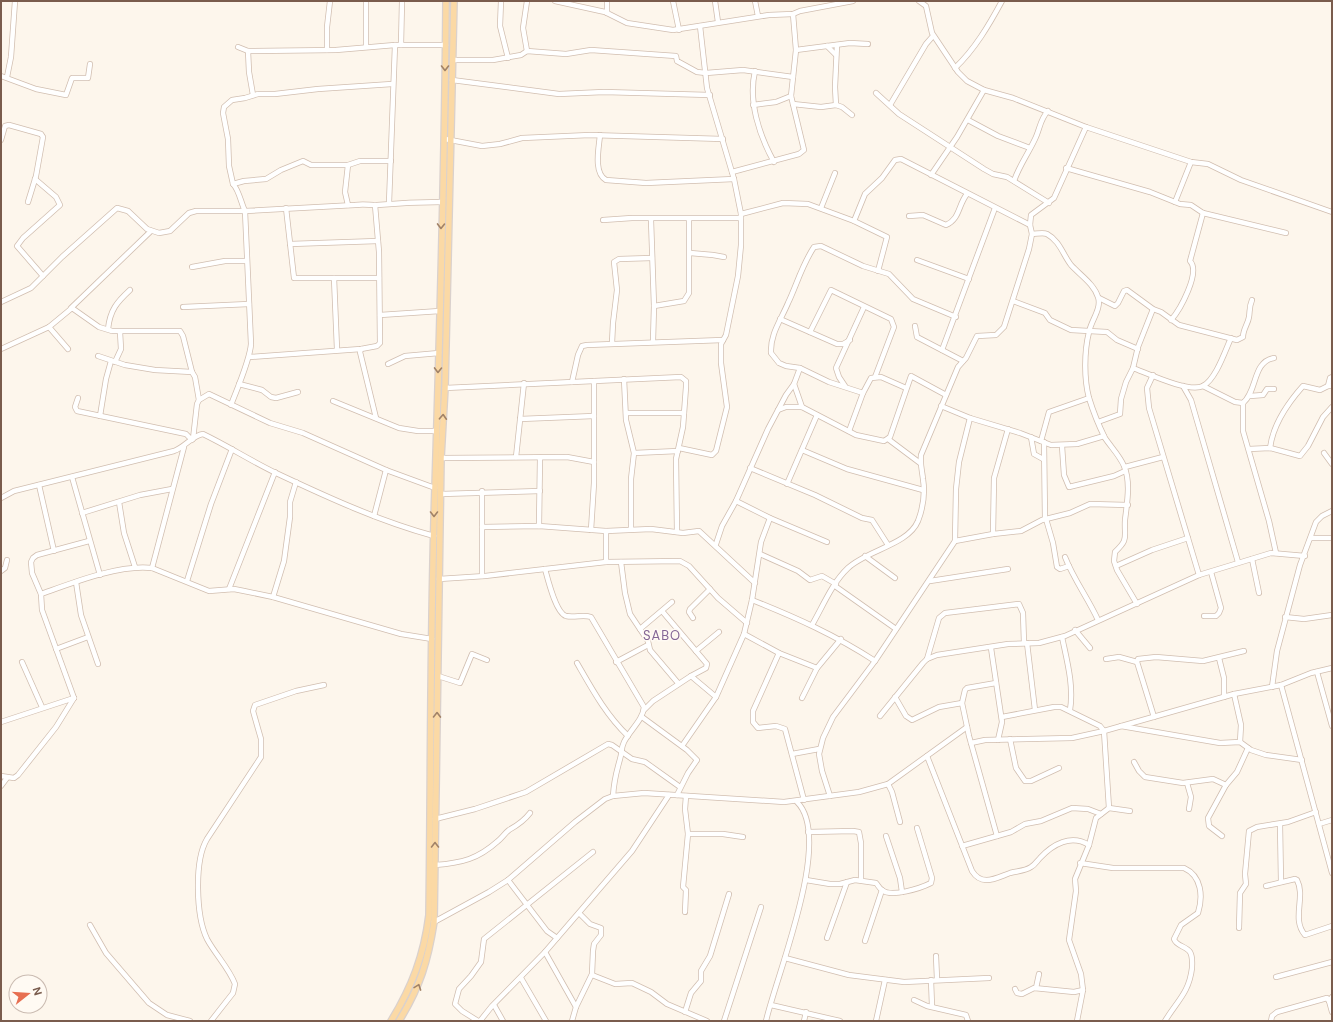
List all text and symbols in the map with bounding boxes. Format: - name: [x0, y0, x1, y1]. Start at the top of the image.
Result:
- one-way arrow: [441, 65, 449, 71]
- one-way arrow: [437, 223, 446, 229]
- one-way arrow: [434, 367, 442, 373]
- one-way arrow: [439, 414, 448, 420]
- one-way arrow: [430, 511, 438, 517]
- district label: SABO: [643, 627, 681, 644]
- one-way arrow: [433, 712, 442, 718]
- one-way arrow: [431, 842, 439, 848]
- north arrow: [8, 974, 48, 1014]
- one-way arrow: [413, 983, 422, 990]
- text: N: [30, 985, 45, 997]

